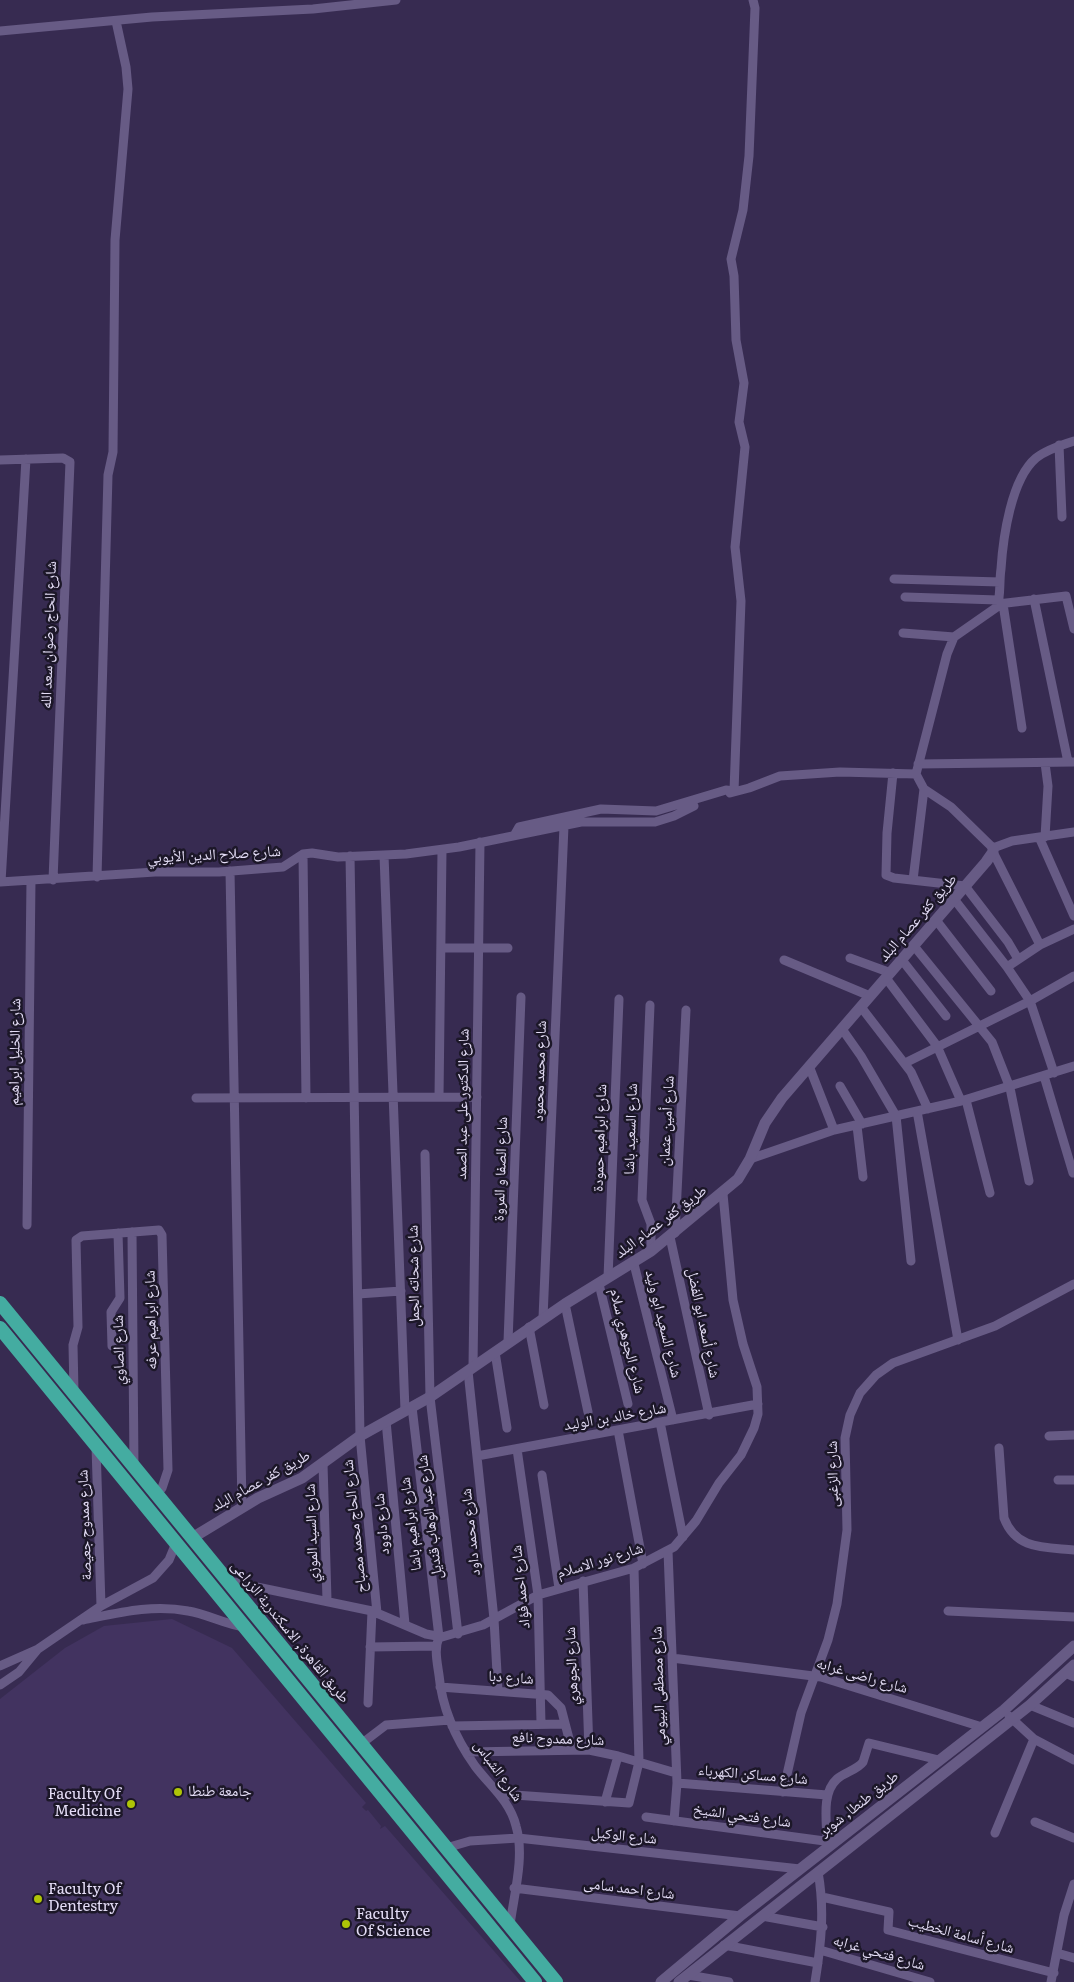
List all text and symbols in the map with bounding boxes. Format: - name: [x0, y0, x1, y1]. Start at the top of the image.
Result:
- street label: شارع الحاج رضوان سعد الله: [37, 561, 61, 709]
- street label: شارع صلاح الدين الأيوبي: [147, 843, 281, 867]
- street label: طريق كفر عصام البلد: [875, 871, 961, 965]
- street label: شارع الخليل ابراهيم: [5, 998, 25, 1106]
- street label: شارع محمد محمود: [529, 1020, 551, 1122]
- street label: شارع الدكتور على عبد الصمد: [453, 1028, 473, 1180]
- street label: شارع أمين عثمان: [656, 1075, 678, 1167]
- street label: شارع السعيد باشا: [620, 1083, 642, 1175]
- street label: شارع ابراهيم حمودة: [589, 1084, 611, 1192]
- street label: شارع الصفا و المروة: [490, 1116, 512, 1222]
- street label: طريق كفر عصام البلد: [612, 1182, 710, 1262]
- street label: شارع شحاته الجمل: [404, 1225, 424, 1327]
- street label: شارع أسعد ابو الفضل: [683, 1266, 723, 1380]
- street label: شارع السعيد ابو وليد: [641, 1268, 685, 1380]
- street label: شارع ابراهيم عرفه: [141, 1270, 161, 1370]
- street label: شارع الجوهري سلام: [605, 1287, 649, 1395]
- street label: شارع الصاوي: [109, 1315, 129, 1385]
- street label: شارع خالد بن الوليد: [562, 1399, 668, 1435]
- street label: شارع الزغبى: [823, 1441, 843, 1507]
- street label: طريق كفر عصام البلد: [208, 1446, 314, 1516]
- street label: شارع عبد الوهاب قنديل: [413, 1454, 447, 1580]
- street label: شارع الحاج محمد مصباح: [339, 1458, 371, 1594]
- street label: شارع ممدوح جعيصة: [74, 1469, 96, 1581]
- street label: شارع ابراهيم باشا: [396, 1476, 426, 1572]
- street label: شارع السيد الموزي: [301, 1483, 323, 1583]
- street label: شارع محمد داود: [457, 1487, 485, 1577]
- street label: شارع داوود: [370, 1493, 394, 1555]
- street label: شارع نور الاسلام: [555, 1539, 645, 1583]
- street label: شارع احمد فؤاد: [508, 1544, 534, 1630]
- street label: طريق القاهرة, الاسكندرية الزراعى: [227, 1557, 353, 1707]
- street label: شارع مصطفى البيومي: [648, 1626, 670, 1746]
- street label: شارع الجوهري: [562, 1627, 582, 1705]
- street label: شارع راضى غرابه: [814, 1654, 910, 1698]
- street label: شارع دبا: [488, 1667, 534, 1689]
- street label: شارع ممدوح نافع: [511, 1728, 605, 1750]
- street label: شارع الشباس: [470, 1737, 526, 1805]
- street label: شارع مساكن الكهرباء: [697, 1761, 809, 1789]
- street label: طريق طنطا, شوبر: [816, 1767, 902, 1841]
- place label: جامعة طنطا: [188, 1783, 252, 1801]
- place label: Faculty Of Medicine: [48, 1786, 121, 1821]
- marker: جامعة طنطا: [172, 1786, 184, 1798]
- marker: Faculty Of Medicine: [125, 1798, 137, 1810]
- street label: شارع فتحي الشيخ: [692, 1800, 792, 1832]
- street label: شارع الوكيل: [590, 1824, 658, 1848]
- street label: شارع احمد سامى: [582, 1874, 676, 1904]
- place label: Faculty Of Dentestry: [48, 1881, 121, 1916]
- marker: Faculty Of Dentestry: [32, 1893, 44, 1905]
- place label: Faculty Of Science: [356, 1906, 430, 1941]
- street label: شارع أسامة الخطيب: [906, 1912, 1016, 1958]
- marker: Faculty Of Science: [340, 1918, 352, 1930]
- street label: شارع فتحي غرابه: [831, 1931, 927, 1975]

